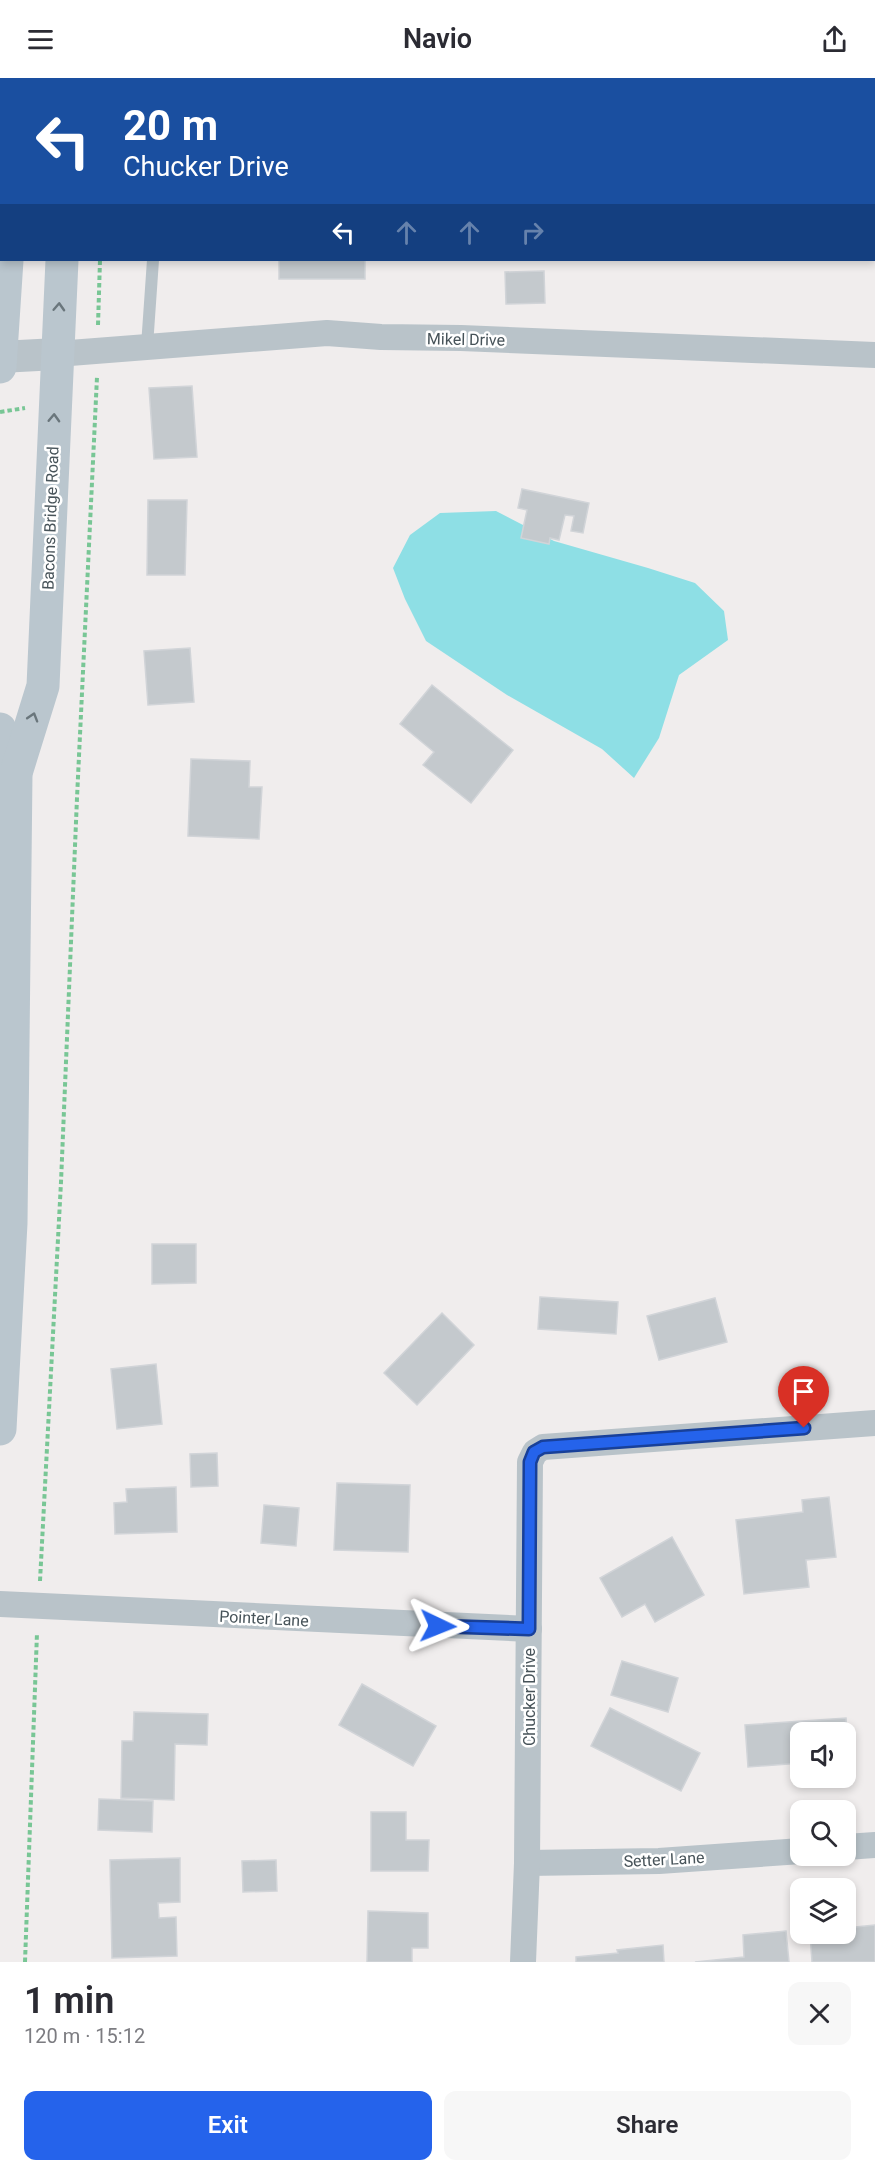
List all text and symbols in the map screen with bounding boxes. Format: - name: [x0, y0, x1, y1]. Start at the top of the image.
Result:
- icon: menu: [24, 23, 57, 56]
- text: Navio: [403, 23, 472, 55]
- icon: share: [818, 23, 851, 56]
- text: 20 m: [123, 101, 218, 150]
- icon: left: [24, 102, 102, 180]
- text: Chucker Drive: [123, 151, 289, 183]
- icon: left: [327, 216, 360, 249]
- icon: ahead: [390, 216, 423, 249]
- icon: ahead: [453, 216, 486, 249]
- icon: right: [516, 216, 549, 249]
- one-way arrow: [53, 302, 66, 311]
- street label: Mikel Drive: [427, 329, 505, 350]
- one-way arrow: [48, 413, 61, 422]
- street label: Bacons Bridge Road: [38, 446, 63, 590]
- one-way arrow: [26, 713, 38, 723]
- pin: [778, 1366, 829, 1428]
- icon: arrive: [787, 1375, 820, 1408]
- position arrow: [406, 1594, 470, 1658]
- street label: Pointer Lane: [219, 1607, 309, 1630]
- street label: Chucker Drive: [520, 1648, 539, 1746]
- map controls: [790, 1722, 856, 1944]
- button: sound: [790, 1722, 856, 1788]
- button: search: [790, 1800, 856, 1866]
- street label: Setter Lane: [623, 1848, 705, 1871]
- button: layers: [790, 1878, 856, 1944]
- text: 1 min: [24, 1980, 114, 2022]
- button: close: [788, 1982, 851, 2045]
- text: 120 m · 15:12: [24, 2024, 145, 2048]
- button: Exit: [24, 2091, 432, 2160]
- button: Share: [444, 2091, 851, 2160]

